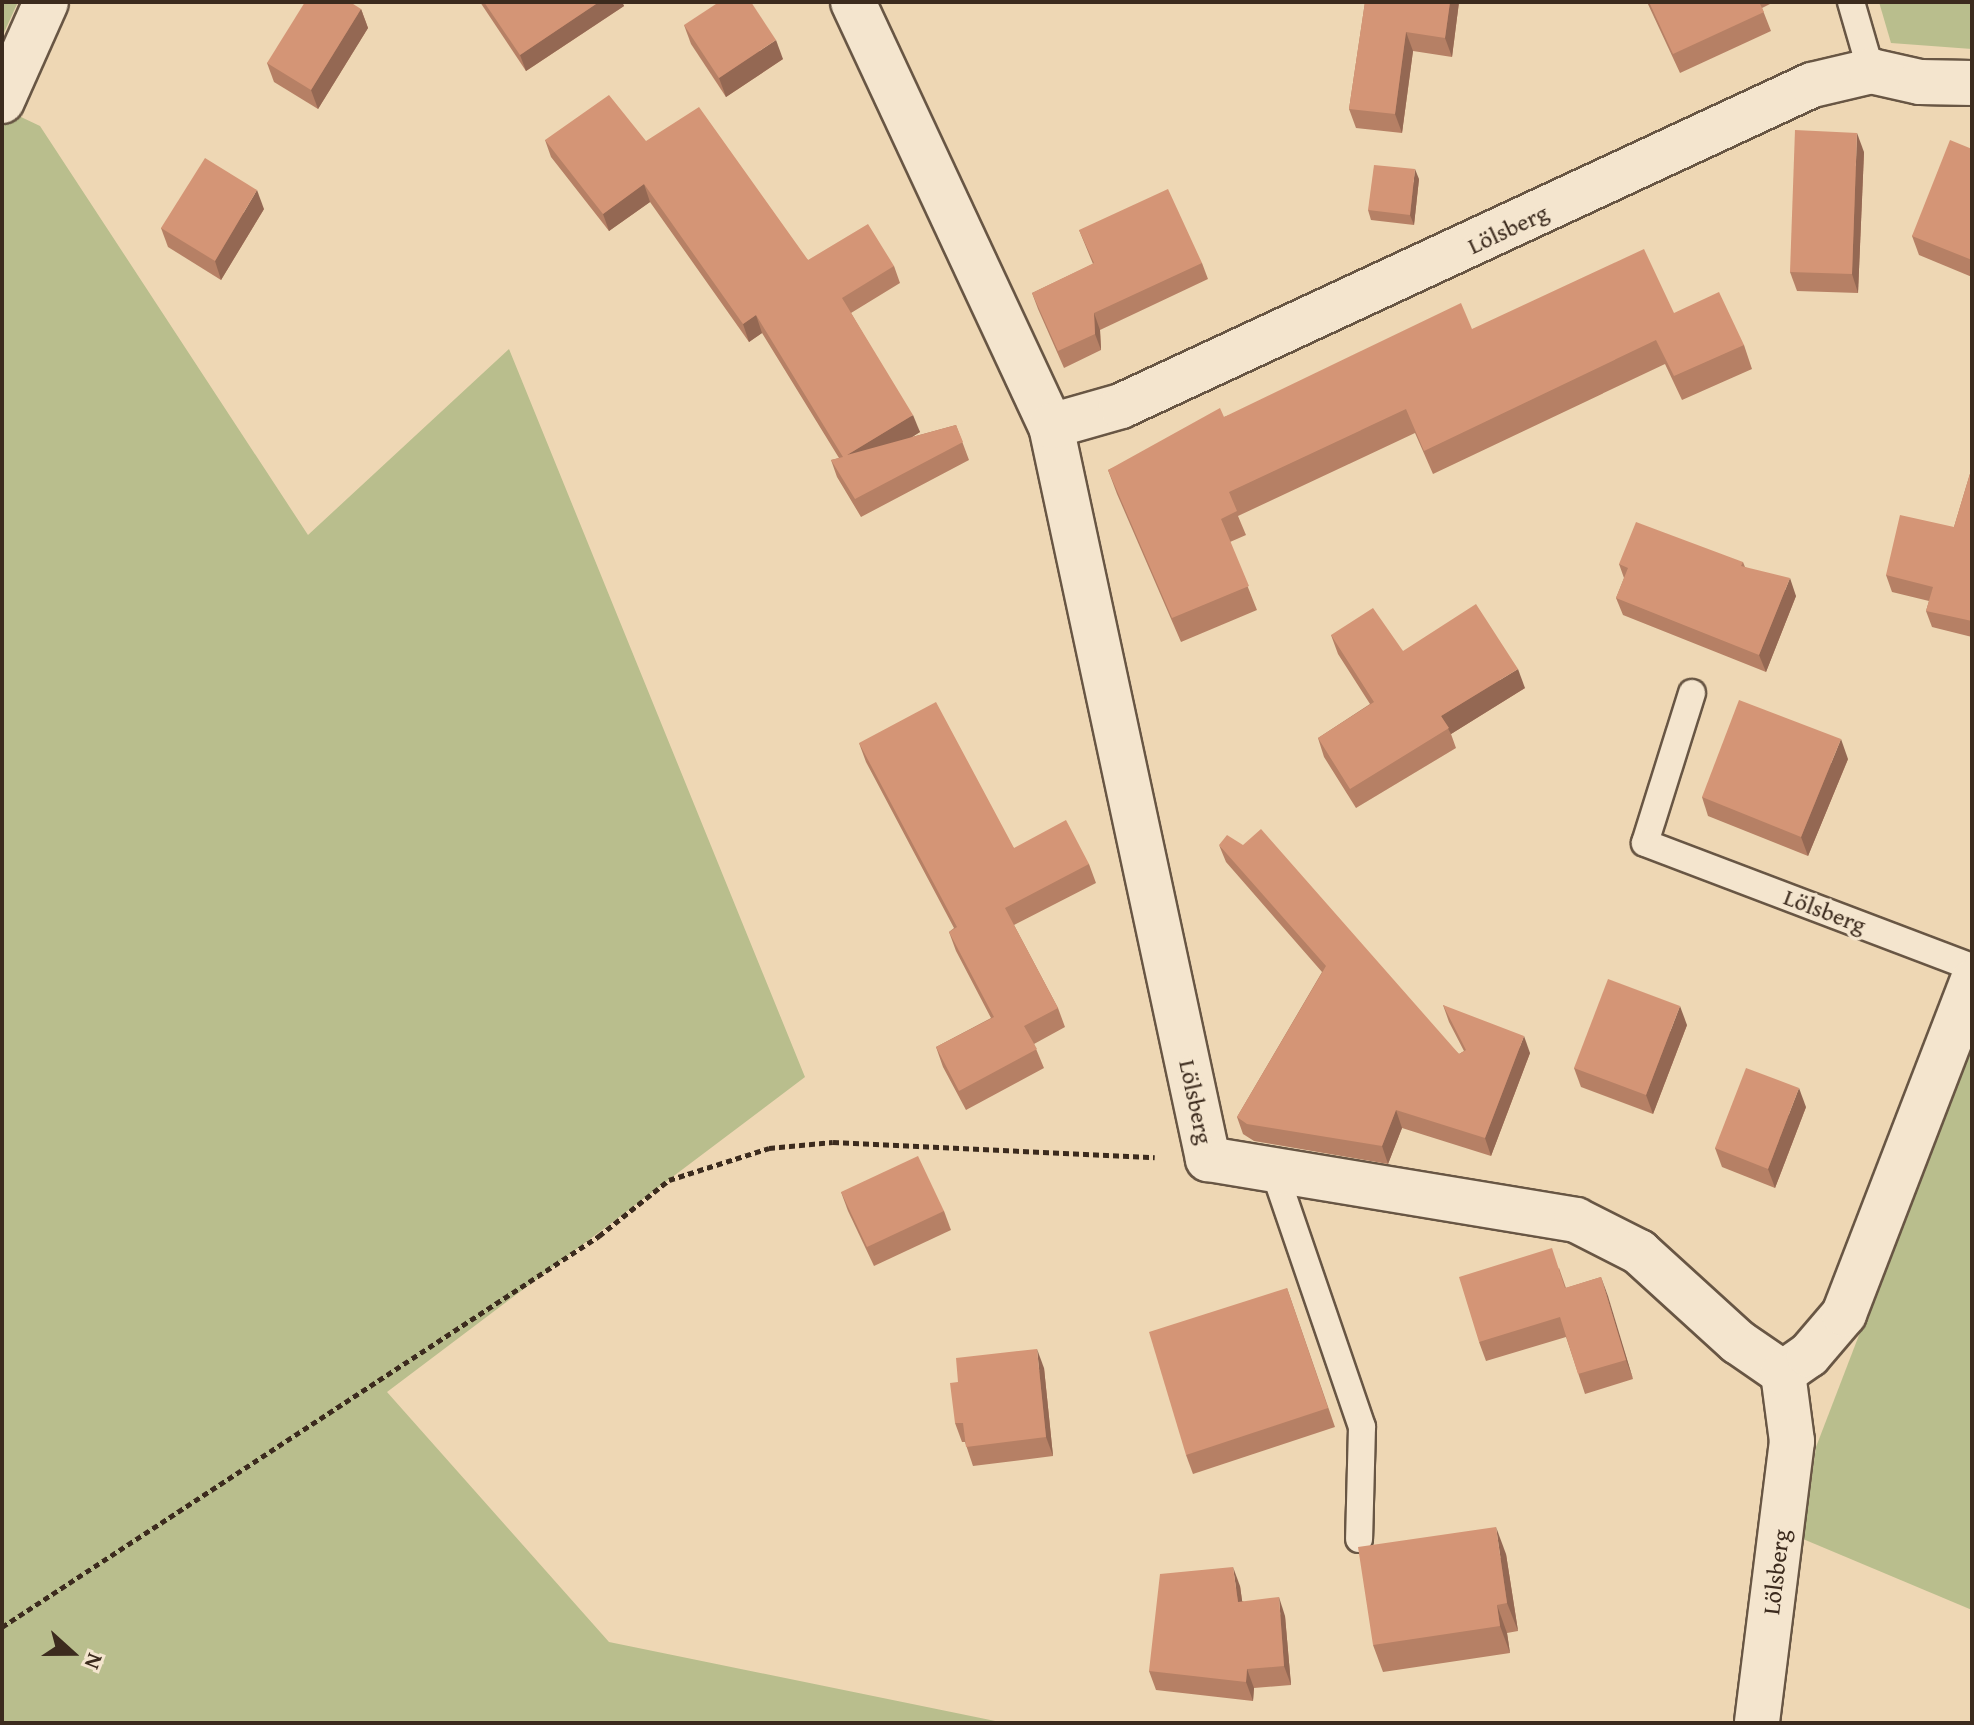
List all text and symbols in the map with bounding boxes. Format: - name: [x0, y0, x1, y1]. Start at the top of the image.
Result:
- street label: Lölsberg: [1463, 198, 1553, 260]
- street label: Lölsberg: [1780, 882, 1870, 940]
- street label: Lölsberg: [1173, 1057, 1219, 1147]
- street label: Lölsberg: [1756, 1528, 1796, 1616]
- north arrow: [32, 1613, 112, 1693]
- text: N: [77, 1649, 112, 1674]

